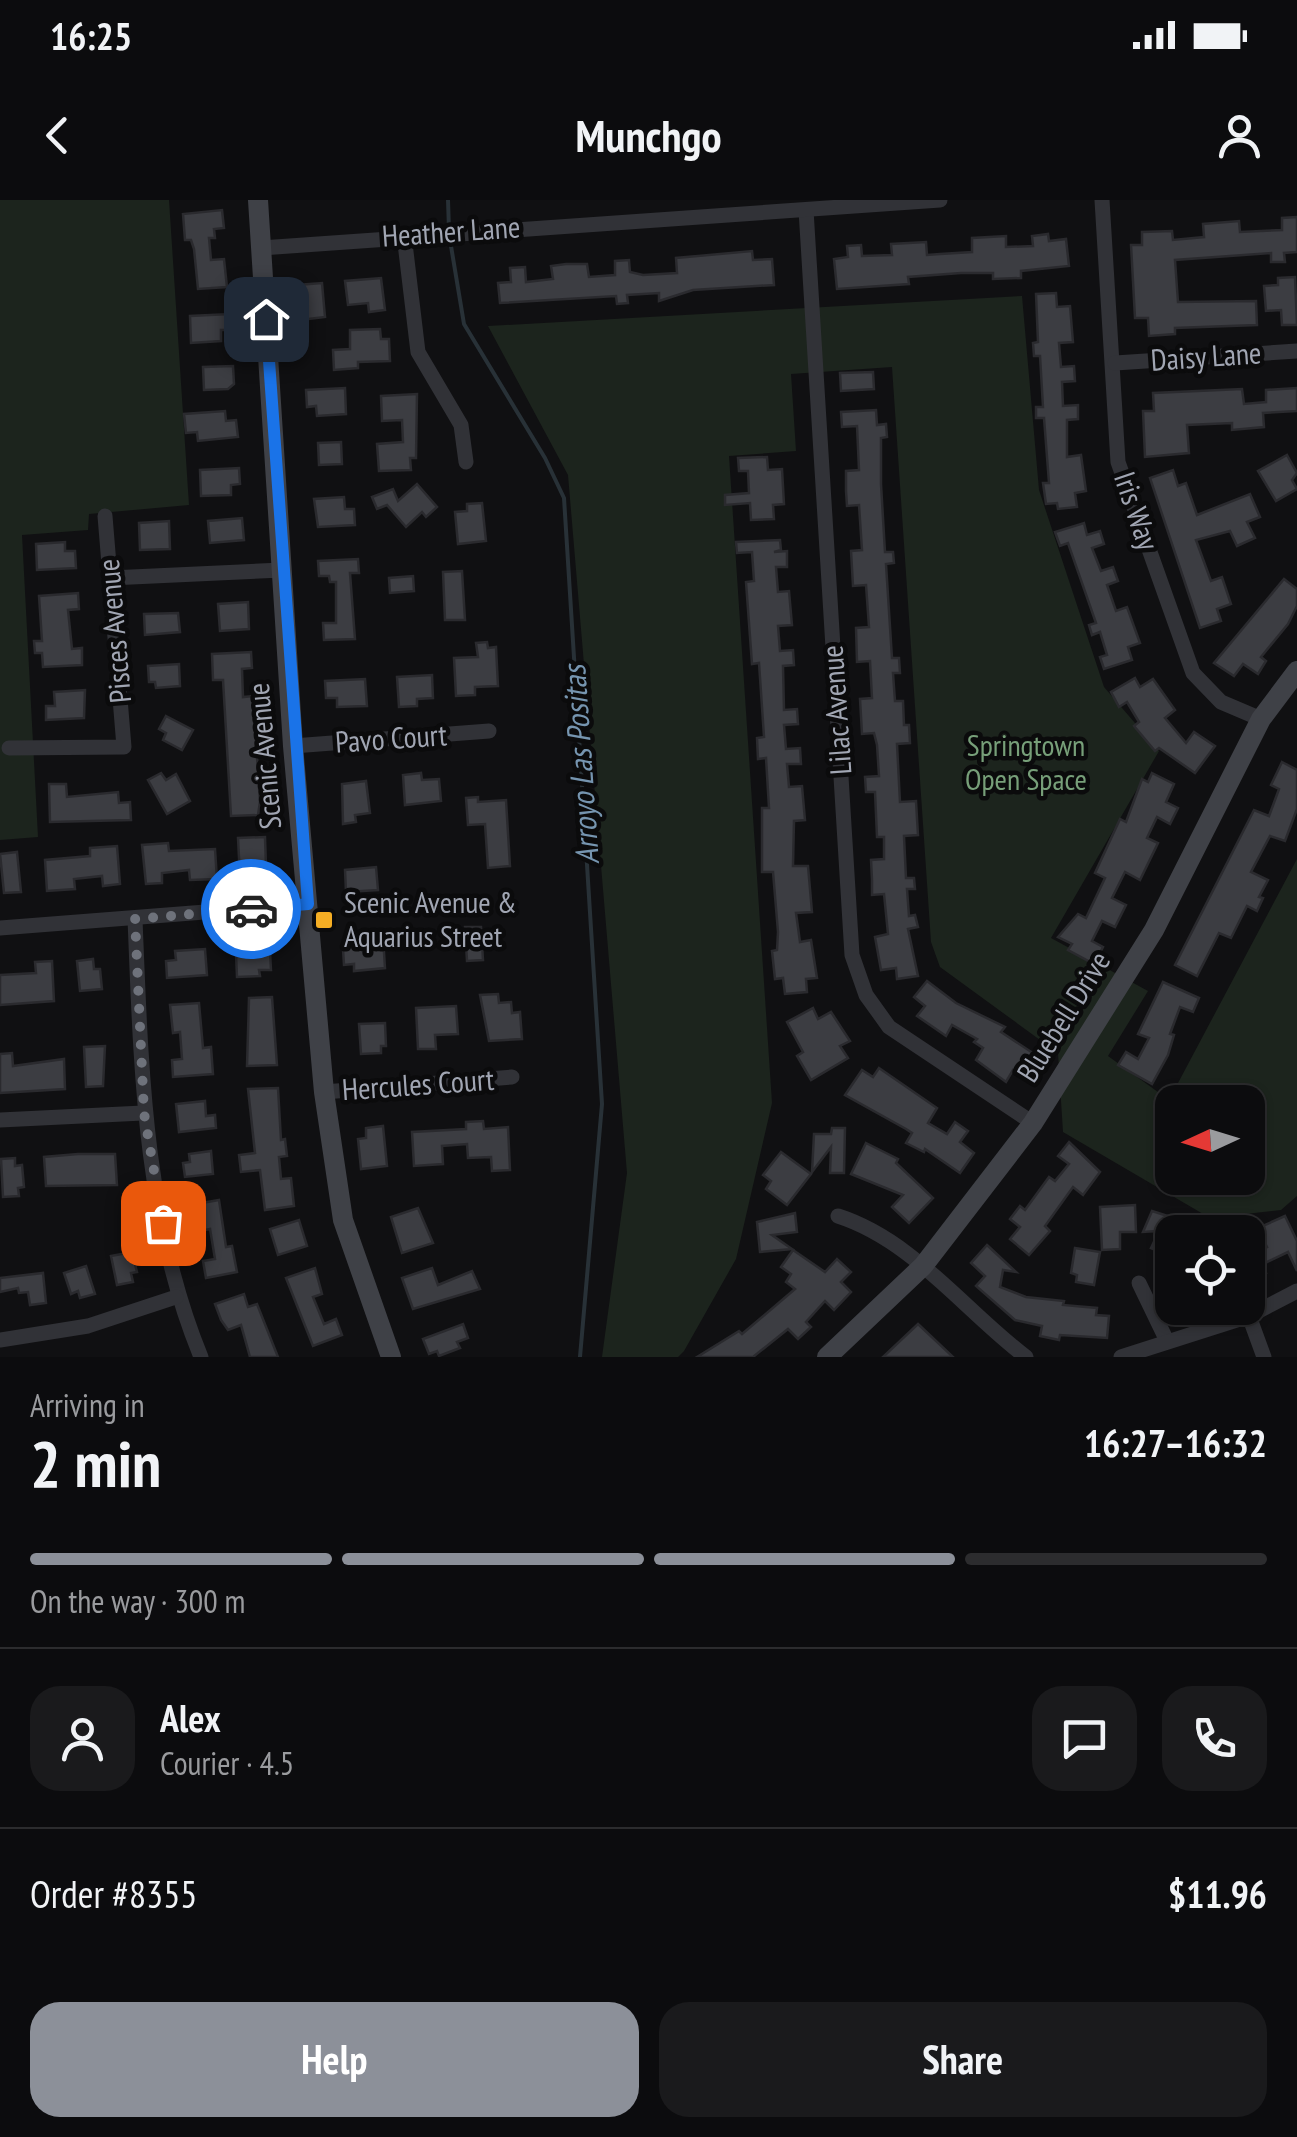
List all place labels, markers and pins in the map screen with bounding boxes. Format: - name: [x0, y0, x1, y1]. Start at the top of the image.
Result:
- pin: [224, 277, 309, 362]
- place label: Scenic Avenue & Aquarius Street: [344, 882, 517, 955]
- marker: Scenic Avenue & Aquarius Street: [313, 909, 335, 931]
- pin: [121, 1181, 206, 1266]

